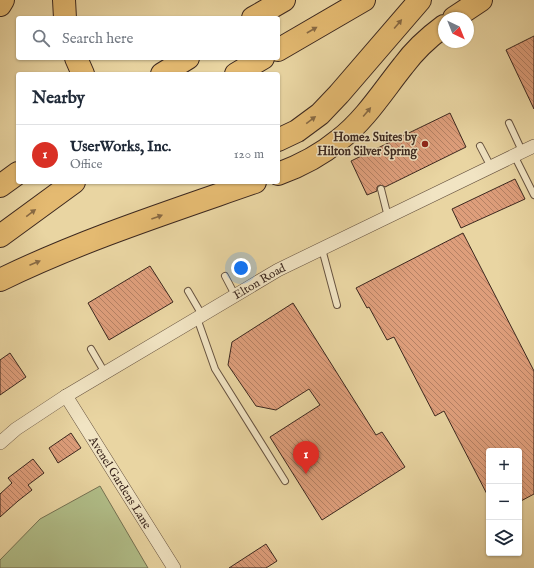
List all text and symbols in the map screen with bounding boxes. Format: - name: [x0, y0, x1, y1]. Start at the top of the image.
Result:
- north arrow: [438, 12, 474, 48]
- search box: [16, 16, 280, 60]
- one-way arrow: [394, 18, 403, 29]
- one-way arrow: [306, 26, 318, 33]
- icon: search: [30, 27, 52, 49]
- text: Search here: [62, 29, 133, 48]
- text: Nearby: [32, 88, 85, 109]
- one-way arrow: [362, 107, 371, 117]
- one-way arrow: [306, 116, 317, 124]
- place label: Home2 Suites by Hilton Silver Spring: [317, 130, 418, 160]
- text: UserWorks, Inc.: [70, 137, 171, 156]
- marker: Home2 Suites by Hilton Silver Spring: [420, 139, 430, 149]
- text: 1: [43, 146, 47, 163]
- text: 120 m: [234, 146, 264, 163]
- text: Office: [70, 156, 102, 173]
- one-way arrow: [26, 209, 37, 217]
- one-way arrow: [151, 214, 163, 220]
- your location: [231, 258, 251, 278]
- one-way arrow: [30, 260, 41, 266]
- street label: Elton Road: [231, 260, 289, 303]
- street label: Avenel Gardens Lane: [85, 433, 155, 532]
- pin: 1: [293, 441, 319, 474]
- map controls: [486, 448, 522, 556]
- button: +: [486, 448, 522, 484]
- button: −: [486, 484, 522, 520]
- button: layers: [486, 520, 522, 556]

